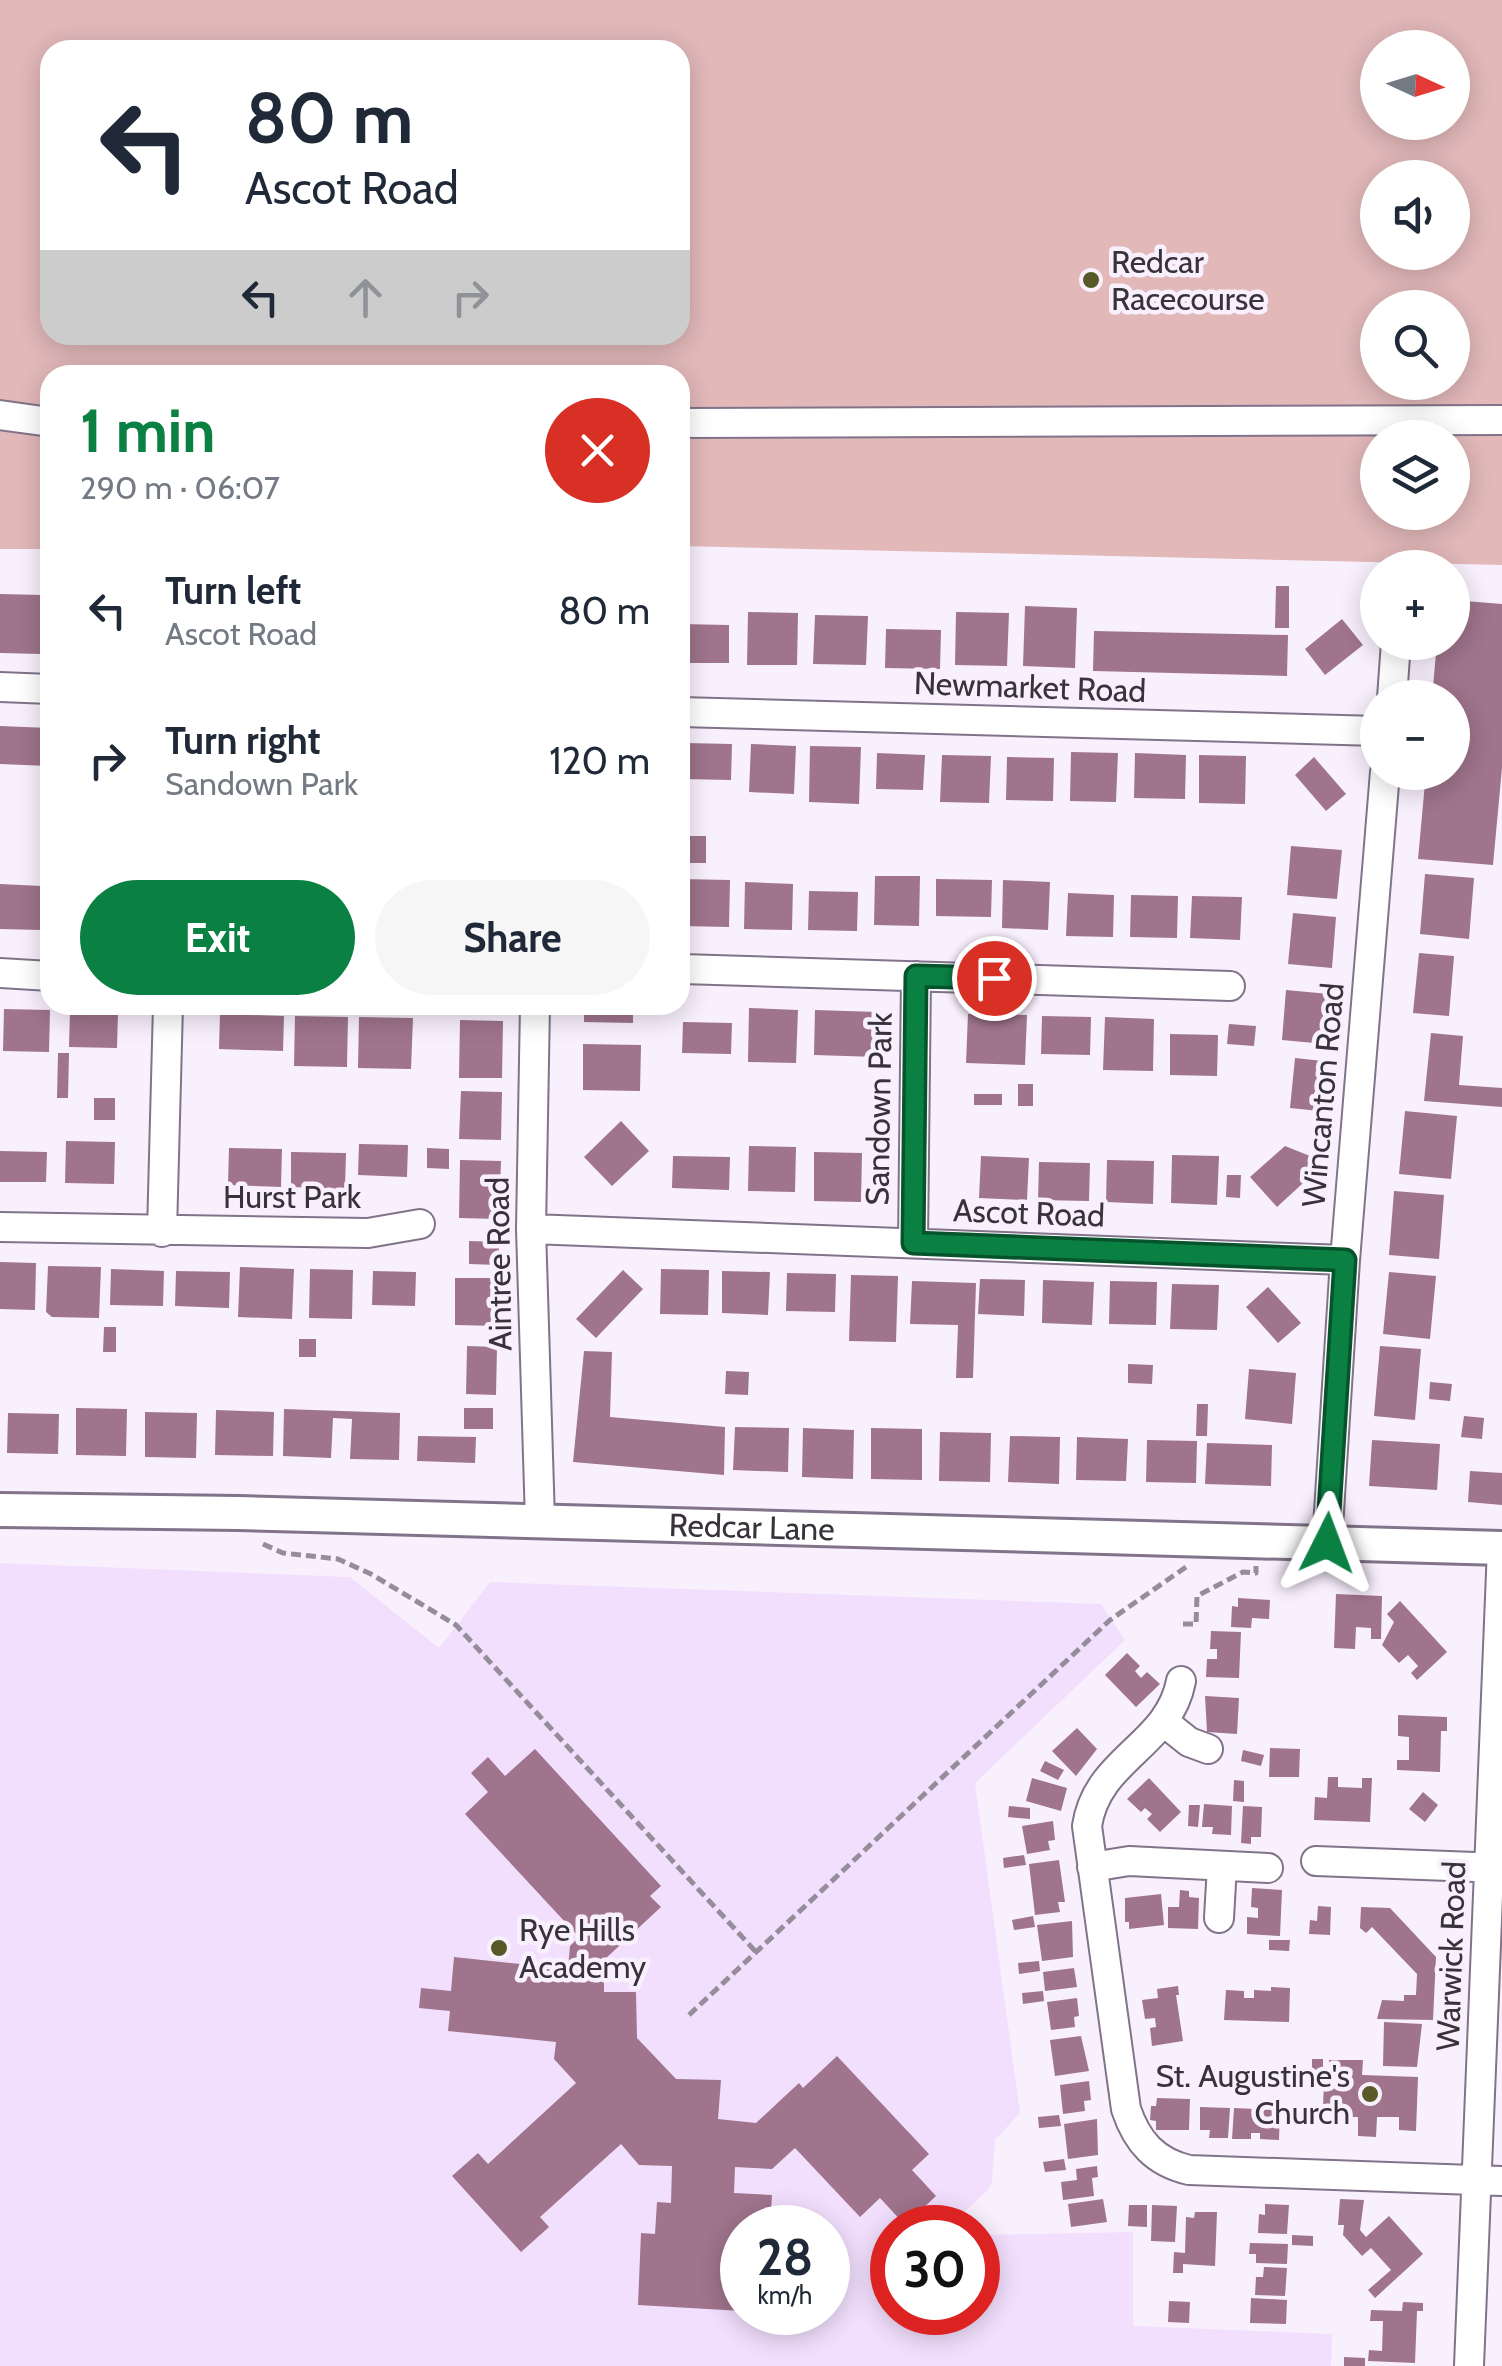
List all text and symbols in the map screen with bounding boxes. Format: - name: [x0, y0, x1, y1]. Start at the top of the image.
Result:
- north arrow: [1360, 30, 1470, 140]
- map controls: [1360, 30, 1470, 790]
- text: 80 m: [245, 75, 413, 161]
- icon: left: [80, 80, 210, 210]
- button: sound: [1360, 160, 1470, 270]
- text: Ascot Road: [245, 161, 459, 215]
- place label: Redcar Racecourse: [1111, 242, 1265, 318]
- marker: Redcar Racecourse: [1080, 269, 1102, 291]
- icon: left: [233, 270, 288, 325]
- icon: ahead: [338, 270, 393, 325]
- icon: right: [443, 270, 498, 325]
- button: search: [1360, 290, 1470, 400]
- text: 1 min: [80, 394, 215, 467]
- button: close: [545, 398, 650, 503]
- button: layers: [1360, 420, 1470, 530]
- text: 290 m · 06:07: [80, 468, 280, 507]
- button: +: [1360, 550, 1470, 660]
- text: Turn left: [165, 567, 301, 614]
- icon: left: [80, 583, 135, 638]
- text: 80 m: [559, 587, 650, 634]
- text: Ascot Road: [165, 614, 317, 653]
- street label: Newmarket Road: [913, 663, 1147, 710]
- button: −: [1360, 680, 1470, 790]
- text: Turn right: [165, 717, 321, 764]
- icon: right: [80, 733, 135, 788]
- text: 120 m: [549, 737, 650, 784]
- text: Sandown Park: [165, 764, 358, 803]
- button: Exit: [80, 880, 355, 995]
- button: Share: [375, 880, 650, 995]
- pin: [952, 936, 1037, 1021]
- icon: arrive: [967, 951, 1022, 1006]
- street label: Wincanton Road: [1293, 981, 1352, 1209]
- street label: Sandown Park: [857, 1011, 900, 1206]
- street label: Hurst Park: [223, 1177, 362, 1216]
- street label: Aintree Road: [477, 1177, 520, 1351]
- street label: Ascot Road: [952, 1190, 1106, 1235]
- position arrow: [1275, 1491, 1379, 1595]
- street label: Redcar Lane: [668, 1505, 835, 1548]
- street label: Warwick Road: [1428, 1860, 1473, 2052]
- place label: Rye Hills Academy: [519, 1910, 646, 1986]
- marker: Rye Hills Academy: [488, 1937, 510, 1959]
- place label: St. Augustine's Church: [1155, 2056, 1350, 2132]
- marker: St. Augustine's Church: [1359, 2083, 1381, 2105]
- speed limit sign: 30: [870, 2205, 1000, 2335]
- text: 28: [757, 2227, 813, 2288]
- text: km/h: [758, 2280, 812, 2310]

